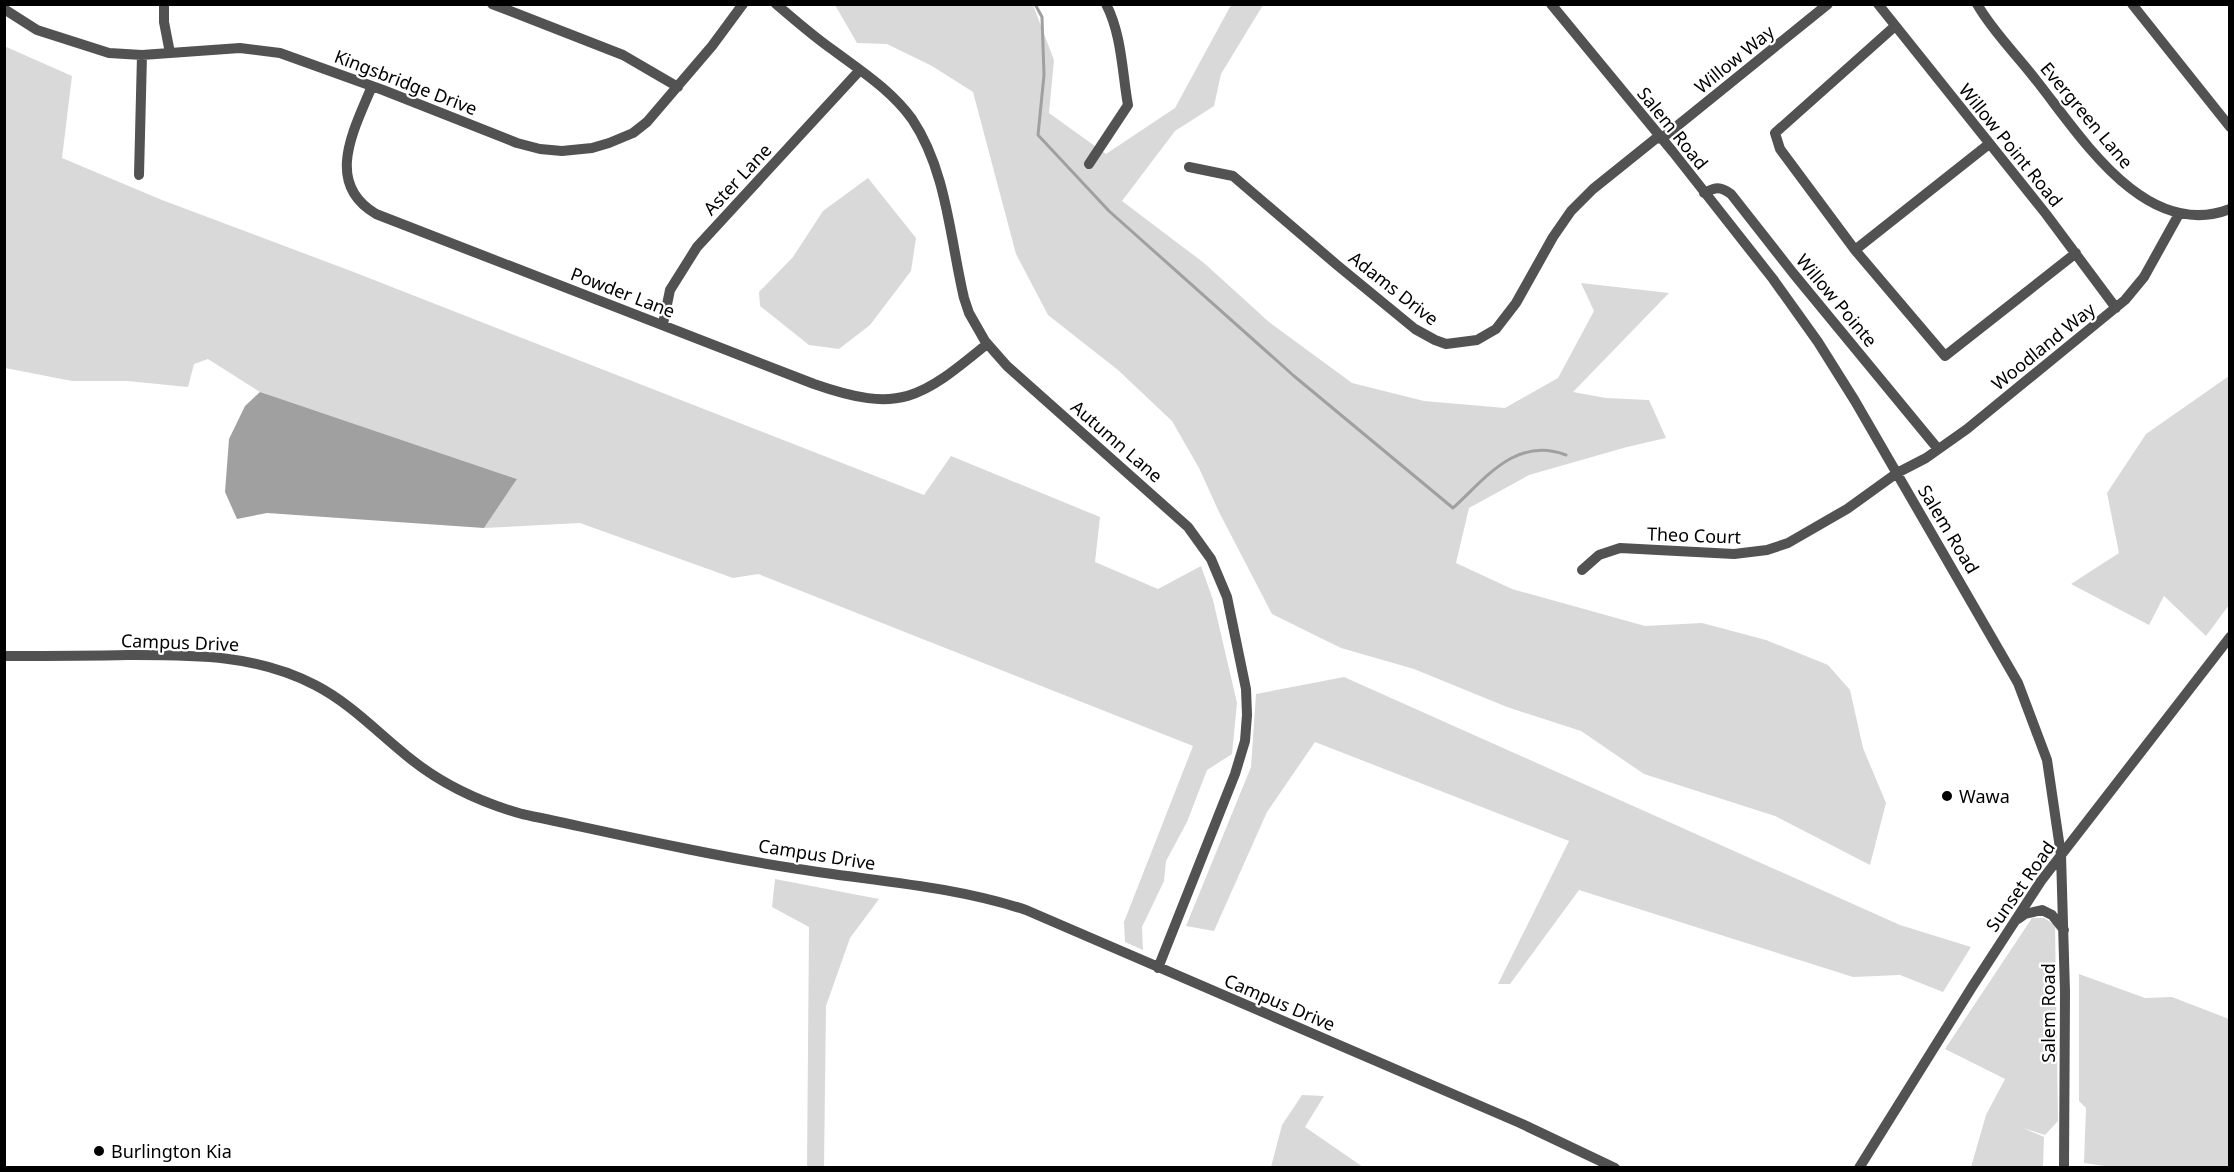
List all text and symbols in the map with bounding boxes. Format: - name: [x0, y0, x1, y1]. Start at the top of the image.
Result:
- street label: Willow Way: [1689, 19, 1779, 98]
- street label: Kingsbridge Drive: [331, 44, 481, 120]
- street label: Evergreen Lane: [2036, 57, 2138, 173]
- street label: Willow Point Road: [1954, 78, 2068, 212]
- street label: Salem Road: [1632, 82, 1714, 174]
- street label: Aster Lane: [698, 138, 776, 220]
- street label: Adams Drive: [1344, 246, 1444, 330]
- street label: Willow Pointe: [1791, 249, 1883, 351]
- street label: Powder Lane: [567, 261, 679, 323]
- street label: Woodland Way: [1986, 296, 2100, 395]
- street label: Autumn Lane: [1066, 395, 1168, 487]
- street label: Salem Road: [1913, 480, 1985, 578]
- street label: Theo Court: [1647, 521, 1742, 549]
- street label: Campus Drive: [120, 628, 240, 656]
- place label: Wawa: [1959, 784, 2010, 808]
- marker: Wawa: [1940, 789, 1954, 803]
- street label: Campus Drive: [757, 833, 877, 875]
- street label: Sunset Road: [1980, 836, 2060, 936]
- street label: Salem Road: [2036, 963, 2060, 1063]
- street label: Campus Drive: [1221, 968, 1339, 1036]
- place label: Burlington Kia: [111, 1139, 232, 1163]
- marker: Burlington Kia: [92, 1144, 106, 1158]

